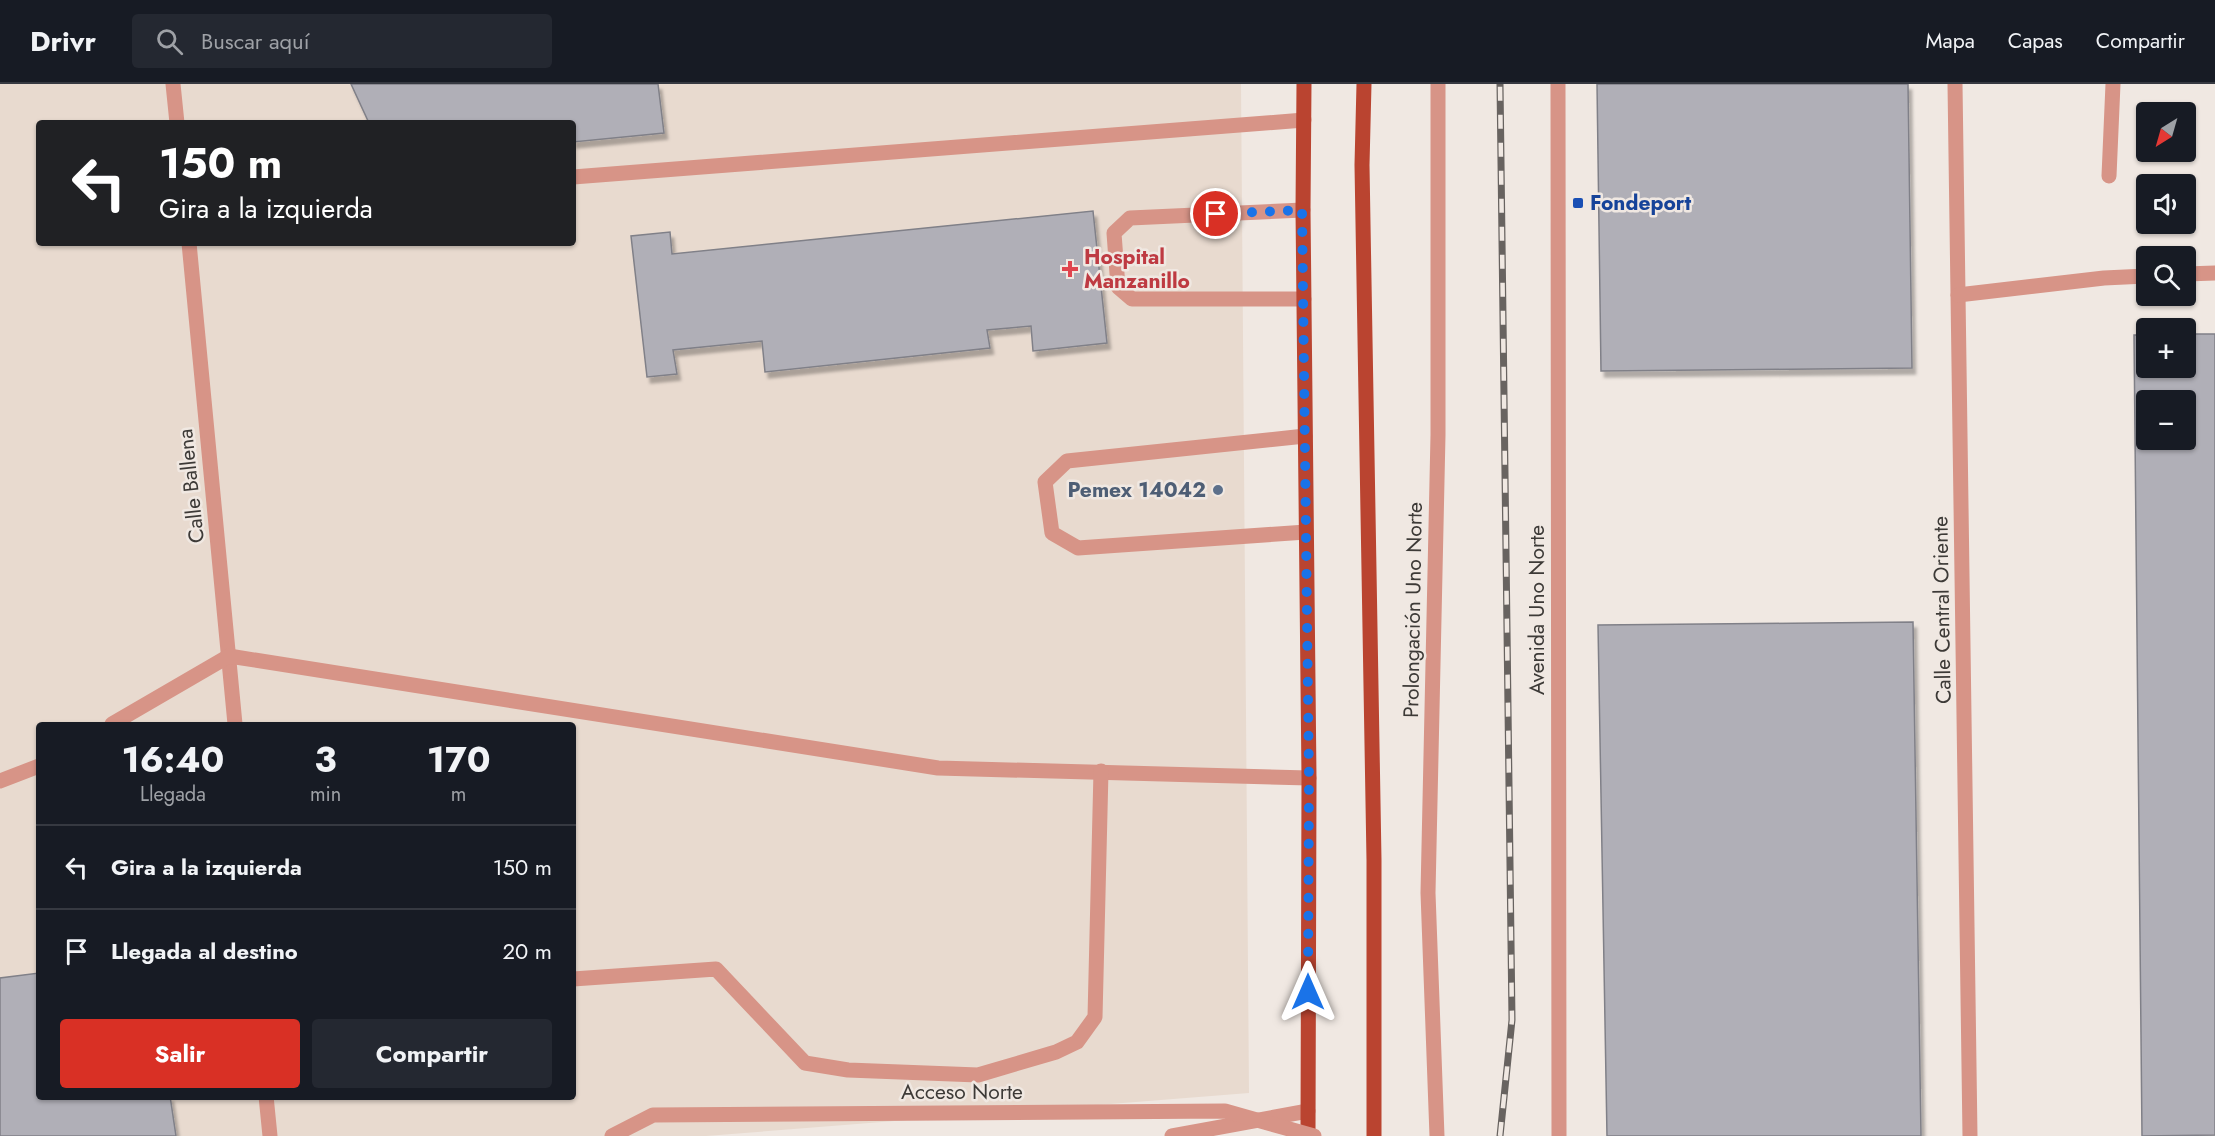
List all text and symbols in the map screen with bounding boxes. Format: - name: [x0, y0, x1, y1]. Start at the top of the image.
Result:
- search box: [132, 14, 552, 68]
- text: Drivr: [30, 21, 96, 62]
- icon: search: [153, 25, 186, 58]
- text: Buscar aquí: [201, 25, 309, 57]
- text: Mapa: [1926, 26, 1975, 56]
- text: Capas: [2008, 26, 2063, 56]
- text: Compartir: [2096, 26, 2185, 56]
- north arrow: [2136, 102, 2196, 162]
- map controls: [2136, 102, 2196, 450]
- text: 150 m: [159, 133, 282, 194]
- icon: left: [60, 144, 138, 222]
- button: sound: [2136, 174, 2196, 234]
- pin: [1190, 188, 1241, 239]
- place label: Fondeport: [1590, 188, 1691, 218]
- text: Gira a la izquierda: [159, 189, 373, 228]
- marker: Fondeport: [1571, 196, 1585, 210]
- icon: arrive: [1199, 197, 1232, 230]
- place label: Hospital Manzanillo: [1084, 242, 1190, 296]
- button: search: [2136, 246, 2196, 306]
- marker: Hospital Manzanillo: [1061, 260, 1079, 278]
- button: +: [2136, 318, 2196, 378]
- button: −: [2136, 390, 2196, 450]
- street label: Calle Ballena: [170, 427, 212, 545]
- place label: Pemex 14042: [1067, 475, 1206, 505]
- marker: Pemex 14042: [1211, 483, 1225, 497]
- street label: Prolongación Uno Norte: [1396, 502, 1430, 718]
- street label: Calle Central Oriente: [1925, 516, 1959, 704]
- street label: Avenida Uno Norte: [1522, 525, 1552, 695]
- text: 16:40: [121, 733, 224, 785]
- text: 3: [314, 733, 337, 785]
- text: 170: [427, 733, 491, 785]
- text: Llegada: [140, 780, 206, 809]
- text: min: [310, 780, 341, 809]
- text: m: [451, 780, 466, 809]
- icon: left: [60, 851, 93, 884]
- text: Gira a la izquierda: [111, 851, 302, 883]
- text: 150 m: [493, 851, 552, 883]
- icon: arrive: [60, 935, 93, 968]
- text: Llegada al destino: [111, 935, 298, 967]
- text: 20 m: [503, 935, 552, 967]
- position arrow: [1276, 960, 1340, 1024]
- button: Salir: [60, 1019, 300, 1088]
- button: Compartir: [312, 1019, 552, 1088]
- street label: Acceso Norte: [901, 1077, 1023, 1107]

